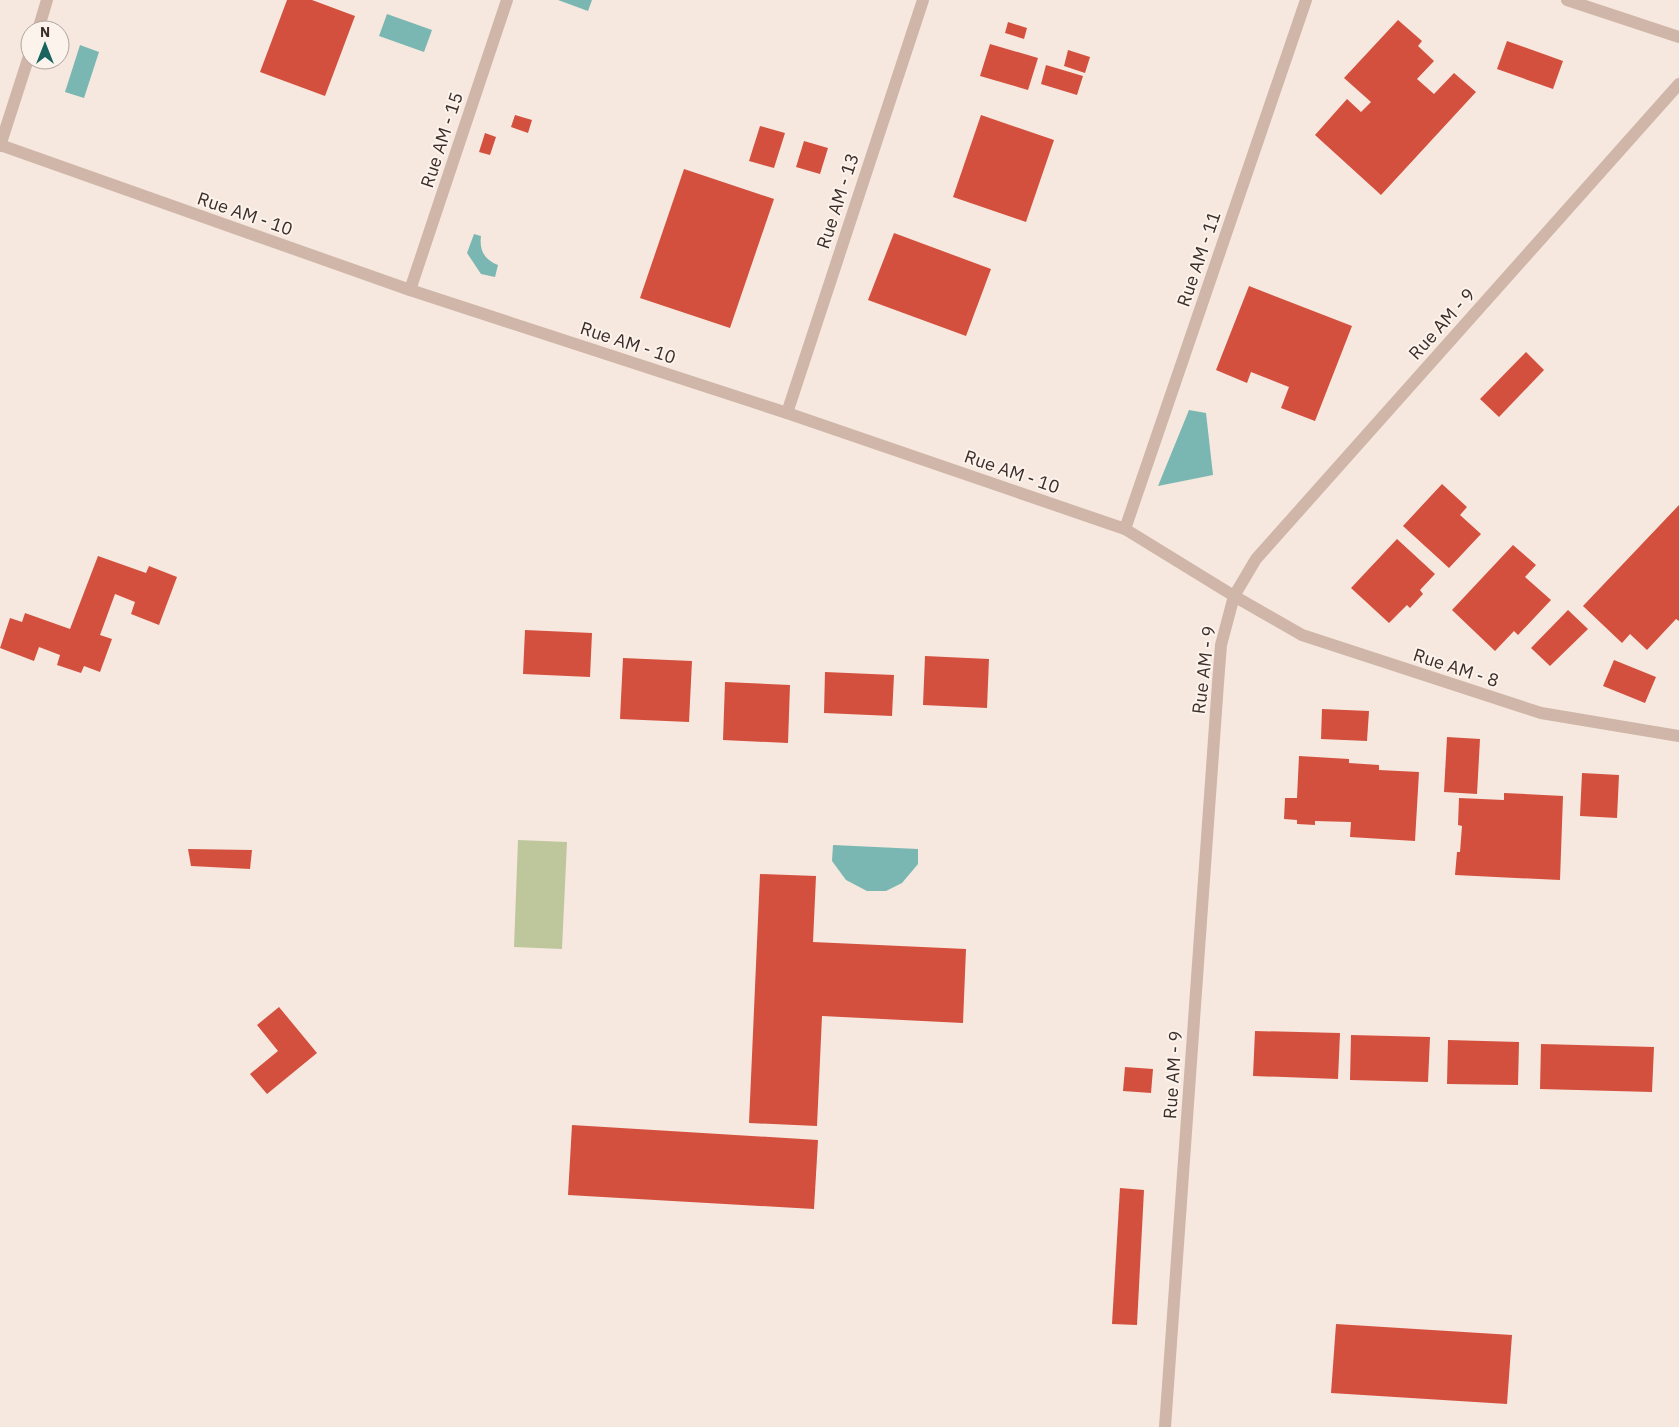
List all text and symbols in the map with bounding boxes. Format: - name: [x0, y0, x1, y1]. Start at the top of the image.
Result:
- north arrow: [20, 20, 70, 70]
- text: N: [40, 23, 50, 41]
- street label: Rue AM - 15: [415, 89, 468, 191]
- street label: Rue AM - 13: [811, 150, 864, 252]
- street label: Rue AM - 10: [194, 186, 296, 241]
- street label: Rue AM - 11: [1171, 208, 1226, 310]
- street label: Rue AM - 9: [1403, 283, 1480, 364]
- street label: Rue AM - 10: [577, 316, 679, 369]
- street label: Rue AM - 10: [961, 444, 1063, 499]
- street label: Rue AM - 9: [1187, 625, 1220, 715]
- street label: Rue AM - 8: [1411, 643, 1502, 692]
- street label: Rue AM - 9: [1158, 1030, 1187, 1120]

